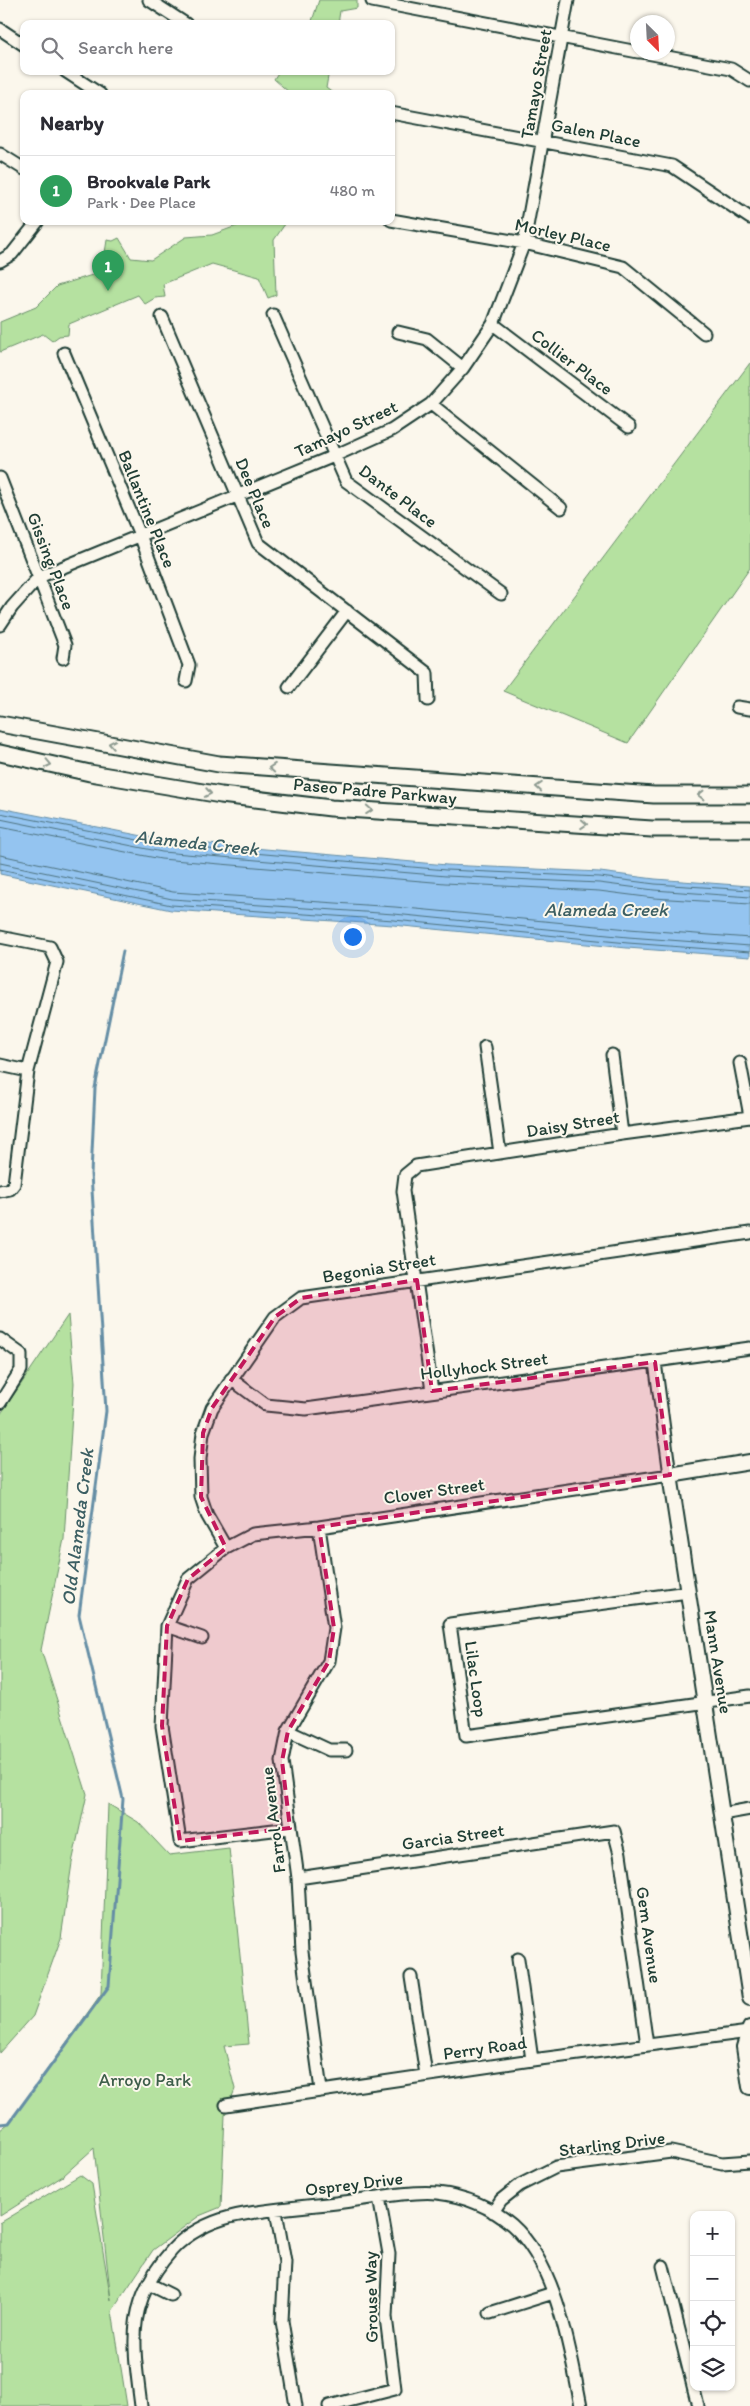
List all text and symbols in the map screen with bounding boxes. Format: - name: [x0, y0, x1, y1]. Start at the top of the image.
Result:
- north arrow: [630, 15, 675, 60]
- search box: [20, 20, 395, 75]
- street label: Tamayo Street: [516, 27, 557, 141]
- icon: search: [38, 34, 66, 62]
- text: Search here: [78, 36, 173, 59]
- text: Nearby: [40, 110, 104, 135]
- street label: Galen Place: [549, 114, 643, 152]
- text: Brookvale Park: [87, 170, 210, 193]
- text: 1: [52, 181, 60, 200]
- text: 480 m: [330, 181, 375, 200]
- text: Park · Dee Place: [87, 193, 196, 212]
- street label: Morley Place: [513, 213, 613, 257]
- pin: 1: [92, 250, 124, 291]
- street label: Collier Place: [527, 324, 617, 400]
- street label: Tamayo Street: [291, 395, 401, 462]
- street label: Ballantine Place: [113, 447, 181, 571]
- street label: Dee Place: [230, 454, 280, 532]
- street label: Dante Place: [354, 459, 442, 533]
- street label: Gissing Place: [22, 509, 80, 613]
- one-way arrow: [107, 740, 116, 750]
- one-way arrow: [43, 758, 52, 768]
- one-way arrow: [268, 762, 276, 773]
- street label: Paseo Padre Parkway: [292, 773, 458, 809]
- one-way arrow: [535, 781, 543, 792]
- one-way arrow: [203, 787, 212, 797]
- one-way arrow: [697, 790, 705, 800]
- one-way arrow: [365, 805, 373, 816]
- one-way arrow: [580, 819, 588, 830]
- water label: Alameda Creek: [134, 825, 261, 861]
- water label: Alameda Creek: [544, 898, 669, 921]
- your location: [340, 924, 366, 950]
- street label: Daisy Street: [525, 1106, 622, 1142]
- street label: Begonia Street: [321, 1248, 437, 1288]
- street label: Hollyhock Street: [419, 1347, 549, 1385]
- water label: Old Alameda Creek: [56, 1446, 99, 1607]
- street label: Clover Street: [382, 1473, 486, 1509]
- street label: Mann Avenue: [699, 1609, 737, 1715]
- street label: Lilac Loop: [460, 1639, 492, 1719]
- street label: Farrol Avenue: [256, 1766, 290, 1874]
- street label: Garcia Street: [400, 1819, 506, 1855]
- street label: Gem Avenue: [631, 1885, 667, 1985]
- street label: Perry Road: [442, 2031, 528, 2065]
- park label: Arroyo Park: [99, 2069, 191, 2091]
- street label: Starling Drive: [558, 2127, 666, 2161]
- street label: Osprey Drive: [304, 2167, 404, 2201]
- map controls: [690, 2211, 735, 2391]
- button: +: [690, 2211, 735, 2256]
- street label: Grouse Way: [359, 2250, 383, 2343]
- button: −: [690, 2256, 735, 2301]
- button: locate: [690, 2301, 735, 2346]
- button: layers: [690, 2346, 735, 2391]

